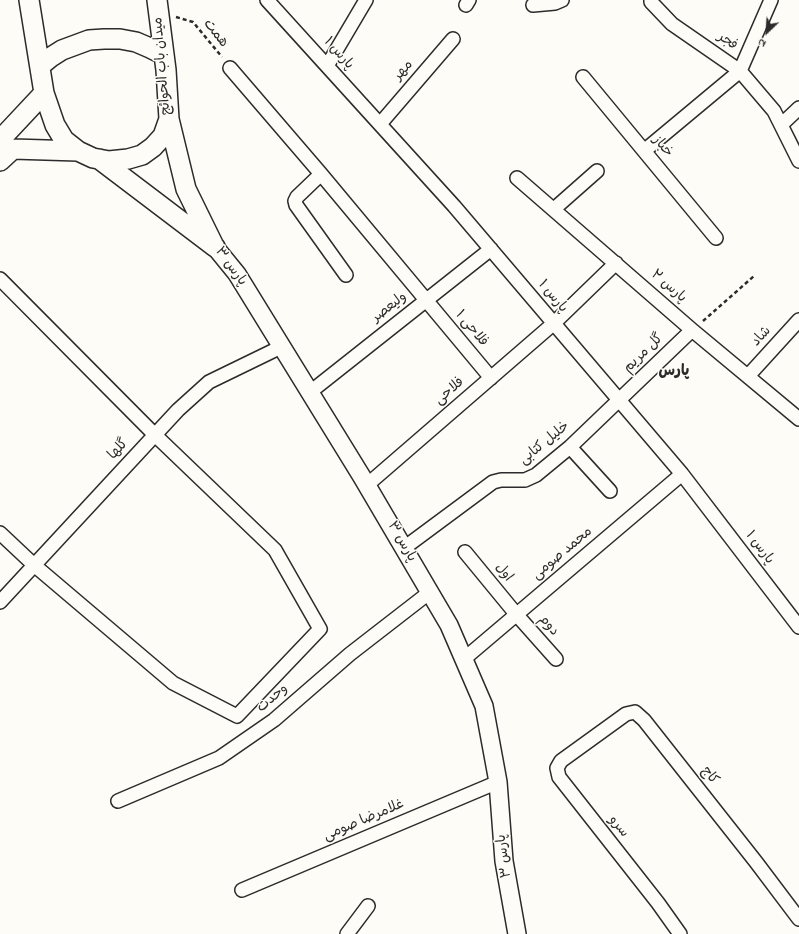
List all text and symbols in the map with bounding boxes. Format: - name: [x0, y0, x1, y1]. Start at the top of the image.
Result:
- north arrow: [747, 12, 787, 52]
- street label: میدان باب الحوائج: [150, 16, 176, 116]
- street label: همت: [199, 17, 231, 51]
- street label: فجر: [714, 29, 740, 55]
- street label: پارس ۱: [319, 34, 357, 74]
- text: N: [755, 34, 769, 52]
- street label: مهر: [391, 57, 417, 85]
- street label: خباز: [648, 133, 676, 161]
- street label: پارس ۳: [210, 244, 250, 290]
- street label: پارس ۲: [647, 267, 689, 307]
- street label: پارس ۱: [533, 277, 571, 317]
- street label: ولیعصر: [369, 289, 411, 327]
- street label: فلاحی ۱: [451, 307, 491, 351]
- street label: شاد: [749, 323, 775, 351]
- street label: گل مریم: [620, 331, 668, 377]
- district label: پارس: [659, 364, 689, 382]
- street label: فلاحی: [432, 375, 468, 409]
- street label: خلیل کتابی: [517, 419, 573, 469]
- street label: گلها: [105, 436, 133, 464]
- street label: پارس ۳: [383, 519, 419, 565]
- street label: محمد صومی: [529, 524, 597, 584]
- street label: پارس ۱: [741, 528, 777, 568]
- street label: اول: [490, 560, 516, 586]
- street label: دوم: [534, 612, 562, 640]
- street label: وحدت: [254, 681, 292, 717]
- street label: کاج: [697, 764, 721, 788]
- street label: غلامرضا صومی: [321, 797, 407, 845]
- street label: سرو: [604, 813, 632, 841]
- street label: پارس ۳: [494, 833, 516, 879]

